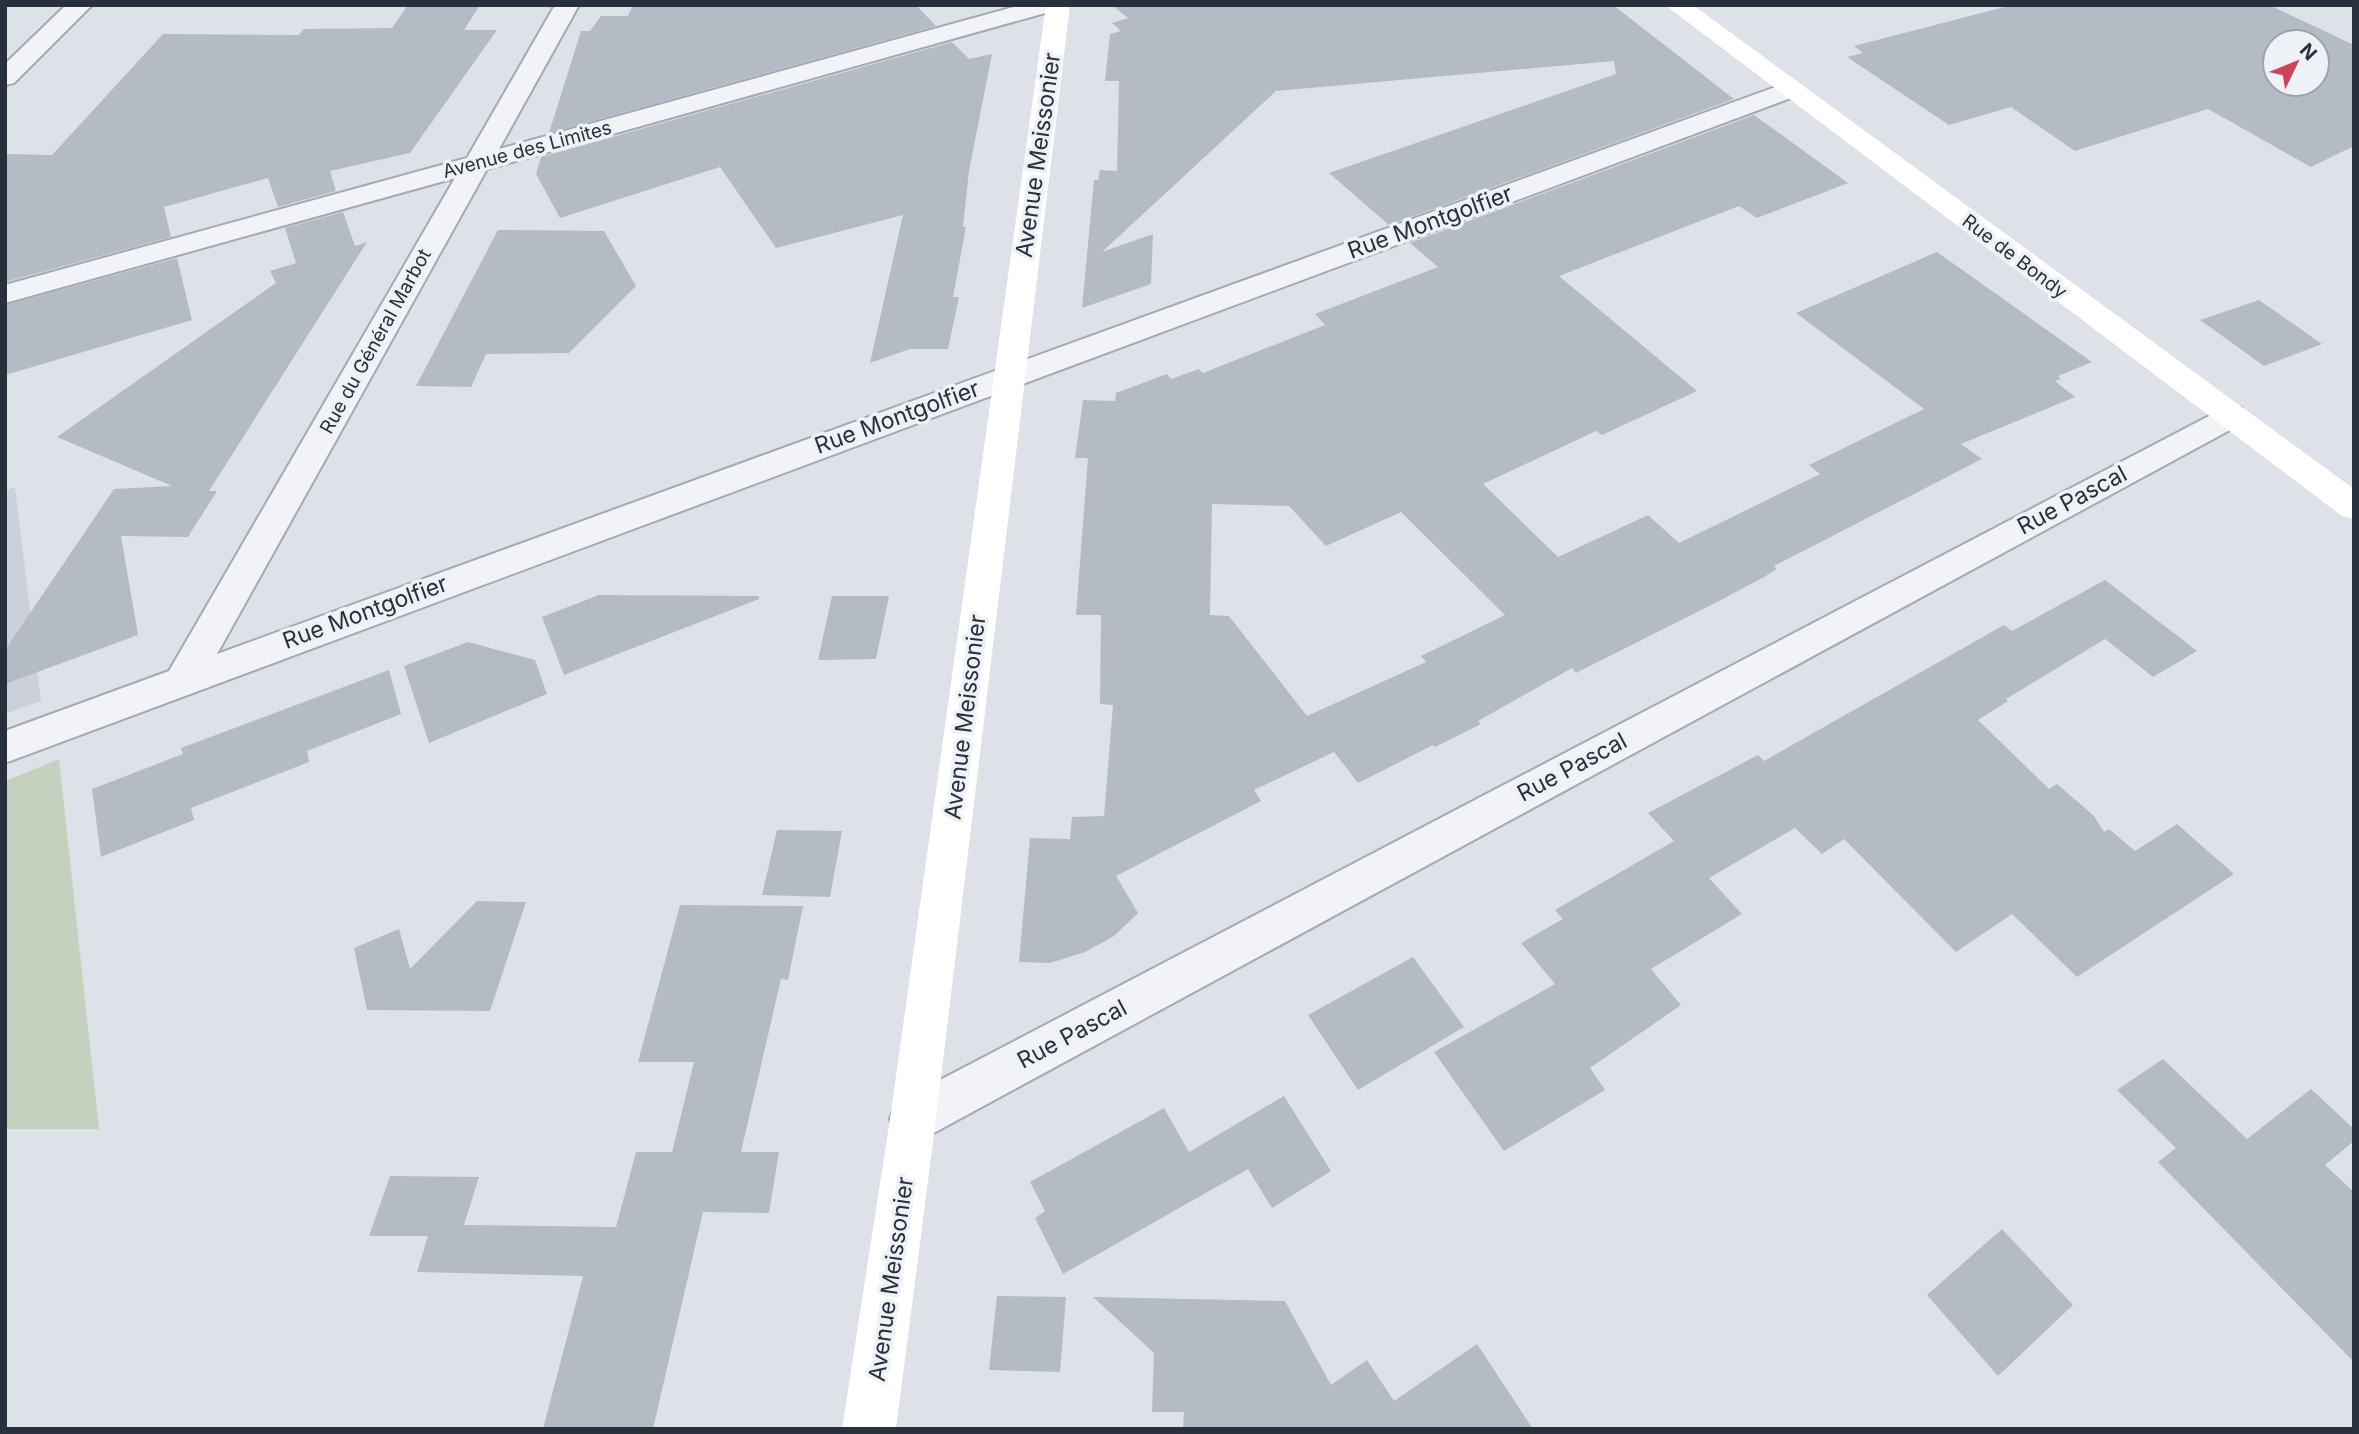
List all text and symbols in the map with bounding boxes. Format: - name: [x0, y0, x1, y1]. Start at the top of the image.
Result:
- north arrow: [2261, 28, 2331, 98]
- text: N: [2295, 39, 2321, 65]
- street label: Avenue Meissonier: [1010, 51, 1066, 259]
- street label: Avenue des Limites: [440, 116, 614, 183]
- street label: Rue Montgolfier: [1344, 179, 1517, 265]
- street label: Rue de Bondy: [1958, 209, 2072, 304]
- street label: Rue du Général Marbot: [315, 245, 436, 438]
- street label: Rue Montgolfier: [811, 374, 984, 460]
- street label: Rue Pascal: [2013, 459, 2131, 541]
- street label: Rue Montgolfier: [279, 569, 452, 655]
- street label: Avenue Meissonier: [939, 613, 992, 821]
- street label: Rue Pascal: [1513, 726, 1631, 808]
- street label: Rue Pascal: [1013, 993, 1131, 1075]
- street label: Avenue Meissonier: [863, 1175, 919, 1383]

